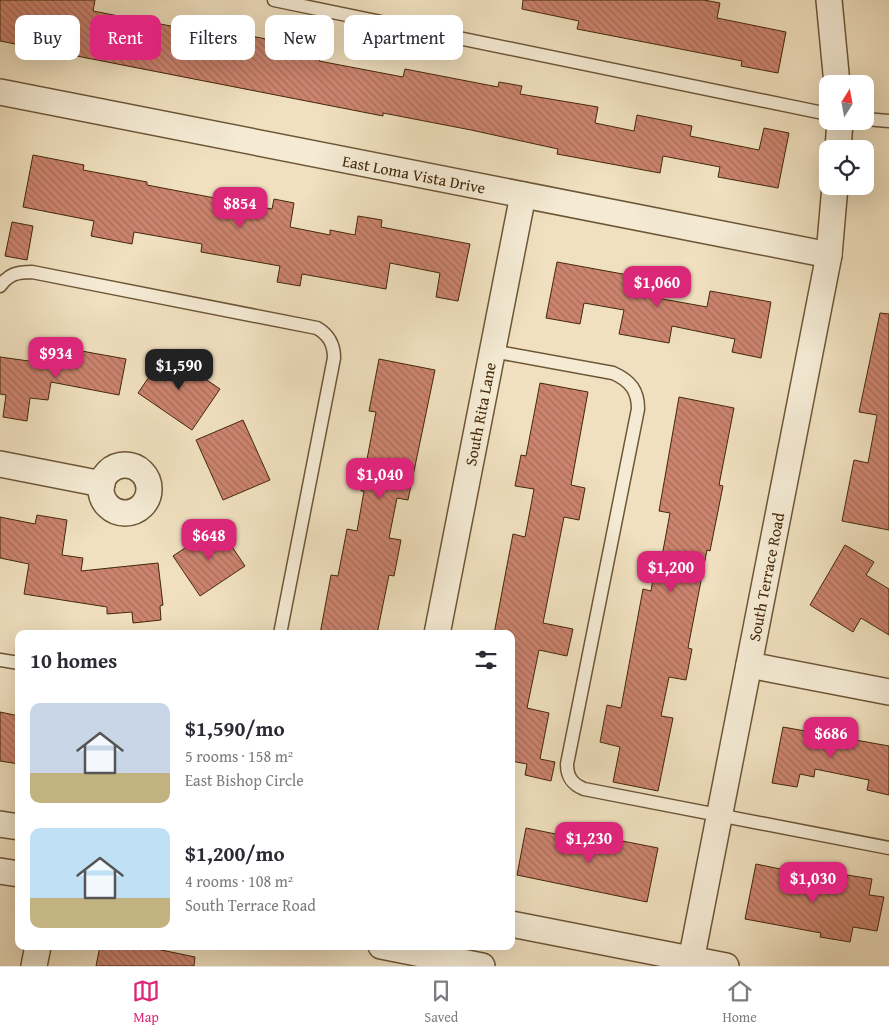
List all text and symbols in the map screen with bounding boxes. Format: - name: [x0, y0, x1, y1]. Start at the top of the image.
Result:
- chip: Buy: [15, 15, 80, 60]
- chip: Rent: [90, 15, 161, 60]
- chip: Filters: [171, 15, 255, 60]
- chip: New: [265, 15, 334, 60]
- chip: Apartment: [344, 15, 463, 60]
- north arrow: [819, 75, 874, 130]
- map controls: [819, 75, 874, 195]
- button: locate: [819, 140, 874, 195]
- street label: East Loma Vista Drive: [340, 148, 488, 200]
- pin: $854: [210, 186, 270, 229]
- text: $854: [223, 191, 257, 215]
- pin: $1,060: [616, 266, 698, 308]
- text: $1,060: [634, 270, 680, 294]
- pin: $934: [26, 336, 86, 379]
- text: $934: [39, 341, 73, 365]
- pin: $1,590: [138, 348, 220, 391]
- text: $1,590: [156, 353, 202, 377]
- street label: South Rita Lane: [458, 360, 502, 468]
- pin: $1,040: [339, 458, 421, 500]
- text: $1,040: [357, 462, 403, 486]
- street label: South Terrace Road: [742, 510, 790, 644]
- pin: $648: [179, 518, 239, 561]
- text: $648: [192, 523, 226, 547]
- pin: $1,200: [630, 550, 712, 593]
- text: $1,200: [648, 555, 694, 579]
- text: 10 homes: [30, 645, 117, 676]
- icon: filters: [472, 646, 500, 674]
- text: $1,590/mo: [185, 713, 285, 744]
- pin: $686: [801, 716, 861, 759]
- text: $686: [814, 721, 848, 745]
- icon: home: [70, 723, 130, 783]
- text: 5 rooms · 158 m²: [185, 744, 293, 768]
- text: East Bishop Circle: [185, 768, 304, 792]
- pin: $1,230: [548, 822, 630, 864]
- text: $1,230: [566, 826, 612, 850]
- text: $1,200/mo: [185, 838, 285, 869]
- icon: home: [70, 848, 130, 908]
- pin: $1,030: [772, 862, 854, 904]
- text: $1,030: [790, 866, 836, 890]
- text: 4 rooms · 108 m²: [185, 869, 293, 893]
- text: South Terrace Road: [185, 893, 316, 917]
- tab: Map: [132, 977, 160, 1027]
- tab: Saved: [424, 977, 458, 1027]
- tab: Home: [722, 977, 757, 1027]

